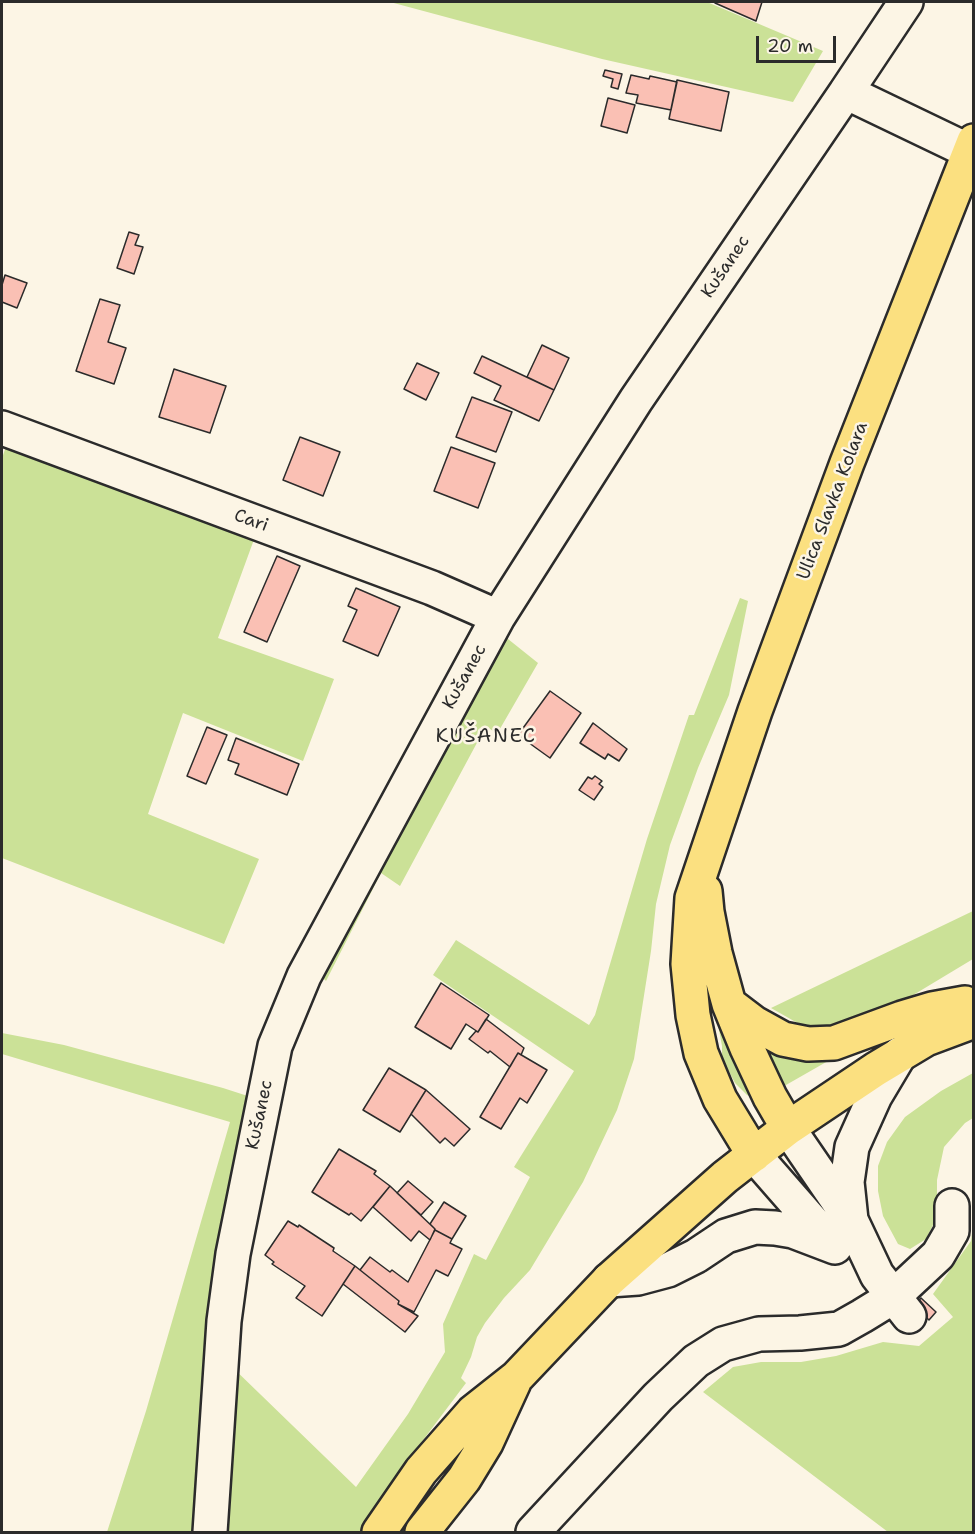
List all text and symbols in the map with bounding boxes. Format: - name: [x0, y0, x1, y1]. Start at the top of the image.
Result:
- scale bar: [759, 24, 838, 62]
- text: 20 m: [767, 34, 813, 58]
- street label: Kušanec: [697, 232, 755, 302]
- street label: Ulica Slavka Kolara: [793, 419, 873, 583]
- street label: Cari: [231, 505, 271, 537]
- street label: Kušanec: [438, 641, 492, 713]
- district label: KUŠANEC: [435, 725, 537, 749]
- street label: Kušanec: [242, 1078, 278, 1152]

